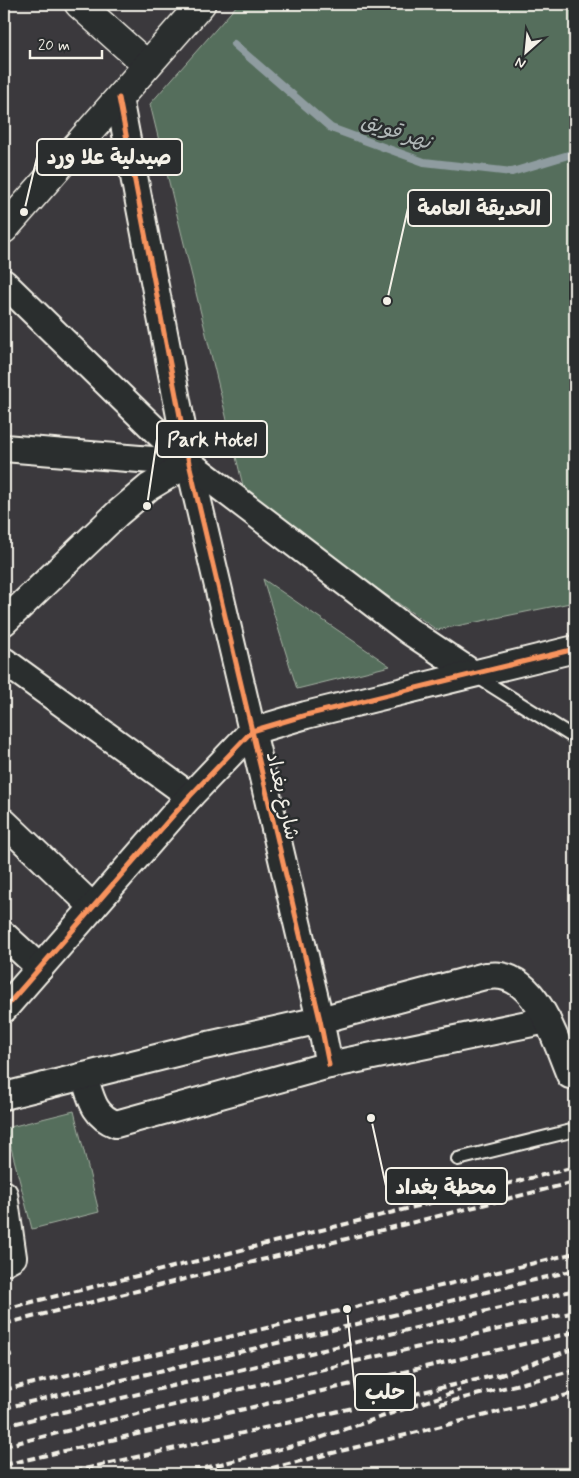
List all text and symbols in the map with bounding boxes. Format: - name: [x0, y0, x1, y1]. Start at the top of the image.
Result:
- scale bar: [30, 28, 102, 60]
- north arrow: [502, 28, 552, 78]
- text: 20 m: [38, 36, 70, 56]
- text: N: [512, 53, 529, 73]
- water label: نهر قويق: [358, 107, 437, 158]
- callout: صيدلية علا ورد: [37, 139, 182, 175]
- text: صيدلية علا ورد: [47, 144, 171, 172]
- callout: الحديقة العامة: [408, 190, 551, 226]
- text: الحديقة العامة: [417, 195, 541, 223]
- callout: Park Hotel: [157, 421, 267, 457]
- text: Park Hotel: [167, 426, 257, 454]
- street label: شارع بغداد: [259, 749, 305, 843]
- callout: محطة بغداد: [386, 1168, 507, 1204]
- text: محطة بغداد: [395, 1174, 497, 1202]
- callout: حلب: [355, 1374, 415, 1410]
- text: حلب: [365, 1379, 405, 1407]

